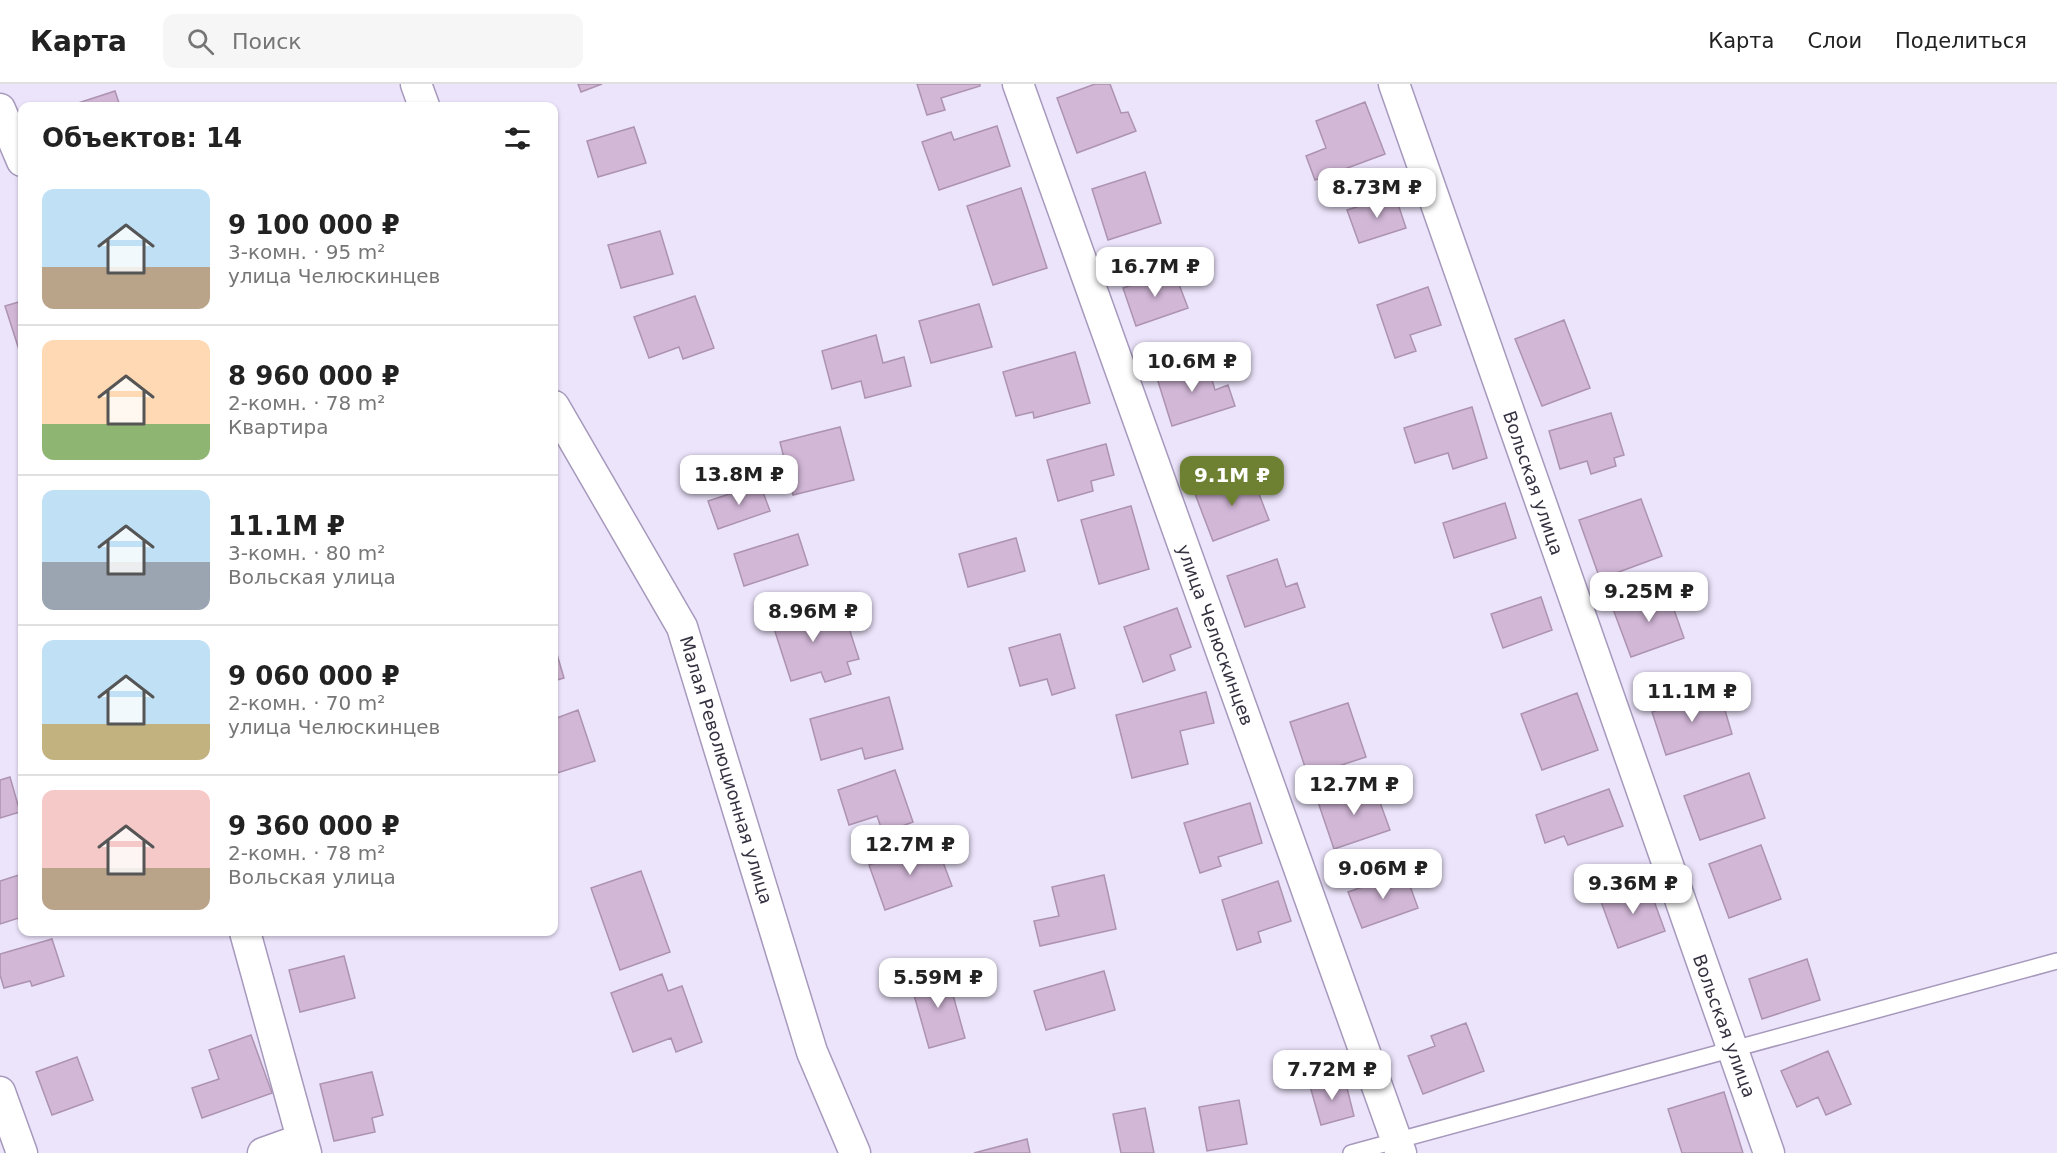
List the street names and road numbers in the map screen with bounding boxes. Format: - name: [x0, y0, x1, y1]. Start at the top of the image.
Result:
- street label: Вольская улица: [1499, 408, 1568, 558]
- street label: улица Челюскинцев: [1173, 541, 1258, 728]
- street label: Малая Революционная улица: [676, 633, 777, 906]
- street label: Вольская улица: [1689, 951, 1760, 1100]

